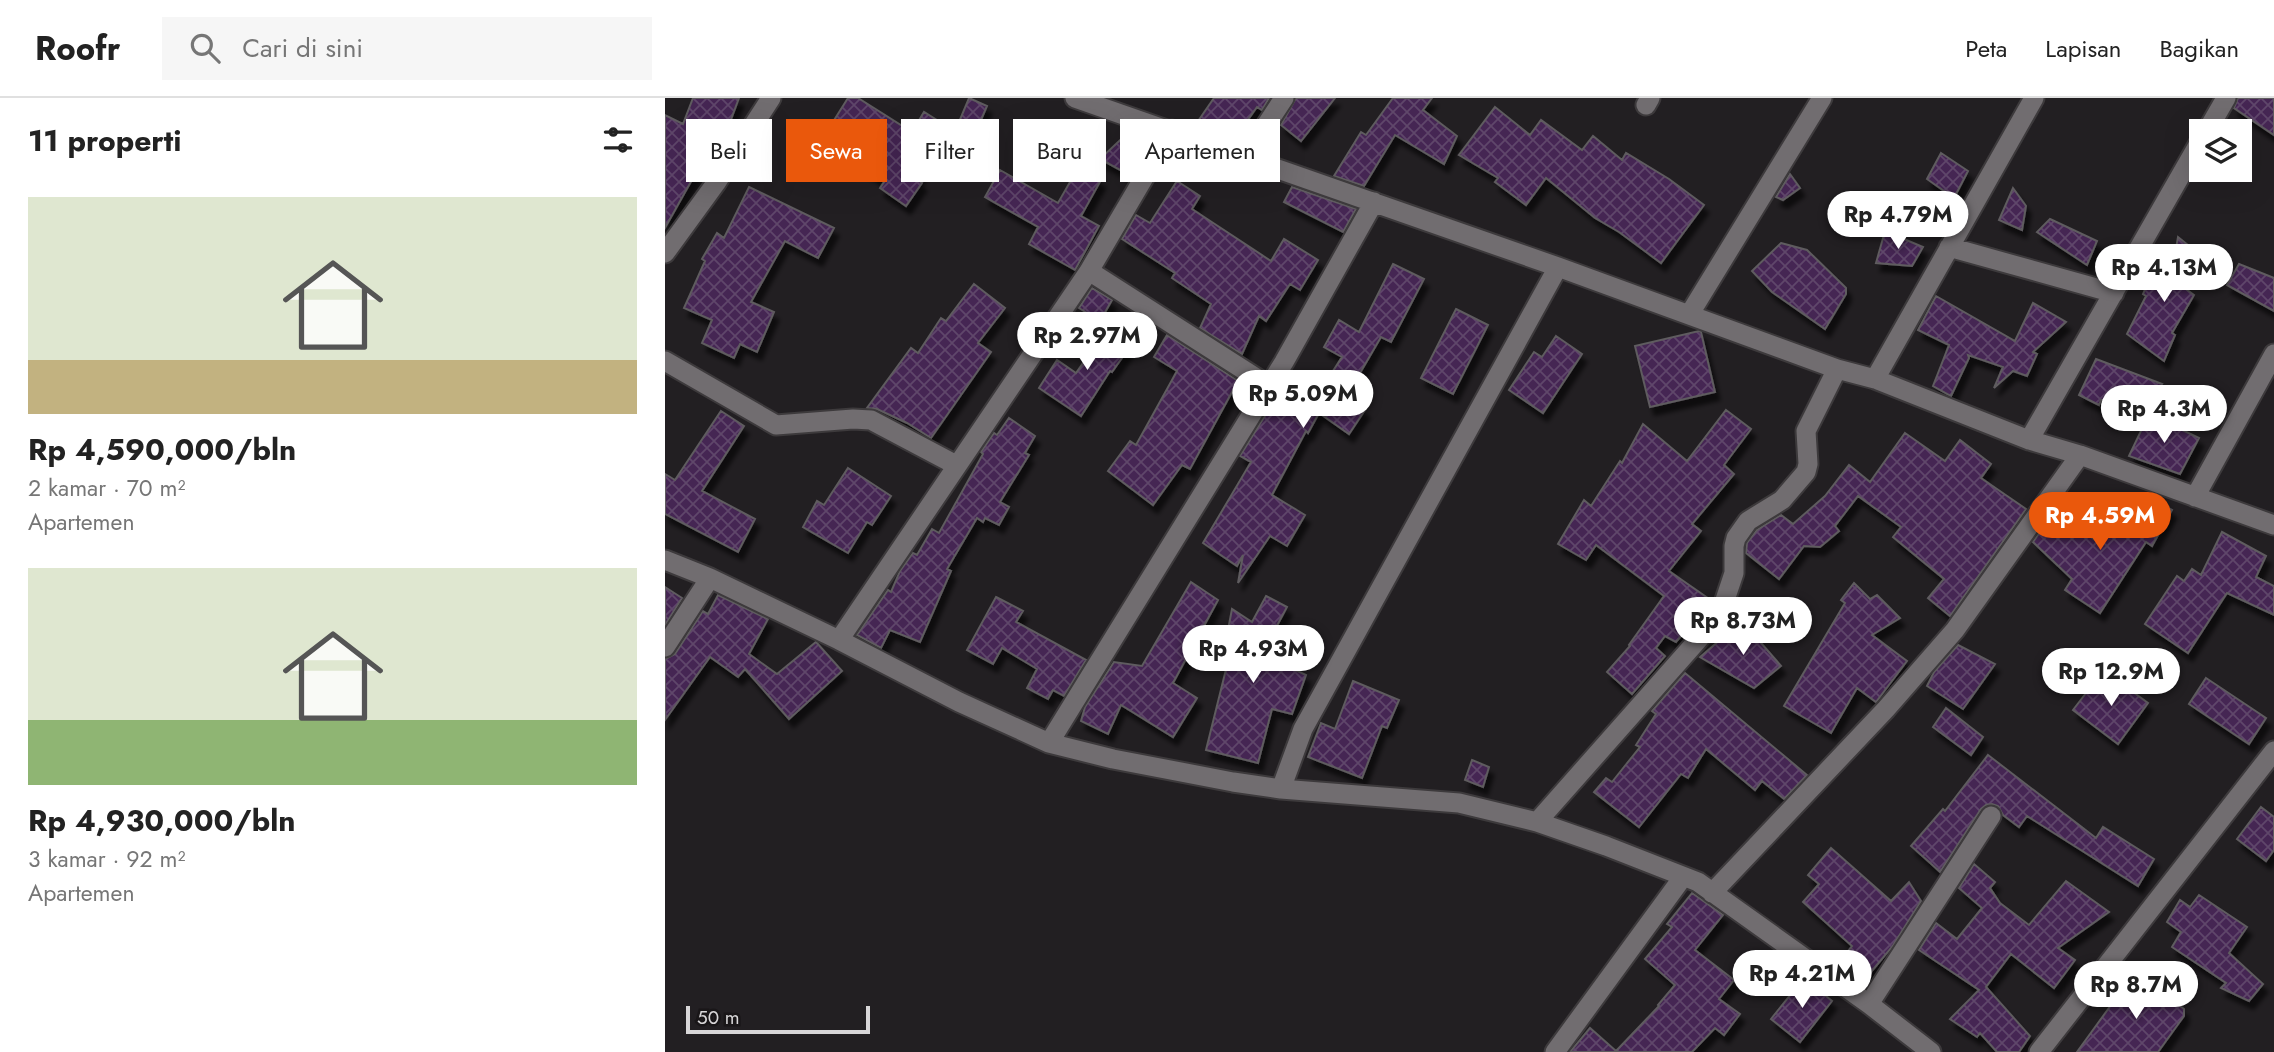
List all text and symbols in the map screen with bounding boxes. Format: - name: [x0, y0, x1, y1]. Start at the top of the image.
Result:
- search box: [162, 17, 652, 80]
- text: Roofr: [35, 25, 120, 72]
- icon: search: [186, 29, 224, 67]
- text: Cari di sini: [242, 29, 363, 67]
- text: Peta: [1965, 31, 2007, 66]
- text: Lapisan: [2045, 31, 2121, 66]
- text: Bagikan: [2159, 31, 2239, 66]
- text: 11 properti: [28, 119, 181, 162]
- chip: Beli: [686, 119, 772, 182]
- chip: Sewa: [786, 119, 887, 182]
- chip: Filter: [901, 119, 999, 182]
- chip: Baru: [1013, 119, 1106, 182]
- chip: Apartemen: [1120, 119, 1280, 182]
- map controls: [2189, 119, 2252, 182]
- button: layers: [2189, 119, 2252, 182]
- icon: filters: [599, 121, 637, 159]
- pin: Rp 4.79M: [1826, 192, 1970, 251]
- text: Rp 4.79M: [1843, 197, 1953, 231]
- icon: home: [270, 242, 396, 368]
- pin: Rp 4.13M: [2092, 244, 2236, 304]
- text: Rp 4.13M: [2111, 250, 2217, 284]
- pin: Rp 2.97M: [1015, 313, 1159, 372]
- text: Rp 2.97M: [1033, 318, 1141, 352]
- pin: Rp 5.09M: [1231, 370, 1375, 430]
- text: Rp 5.09M: [1248, 376, 1358, 410]
- pin: Rp 4.3M: [2099, 386, 2229, 445]
- text: Rp 4.3M: [2117, 391, 2211, 425]
- text: Rp 4,590,000/bln: [28, 428, 296, 471]
- text: 2 kamar · 70 m²: [28, 471, 185, 505]
- pin: Rp 4.59M: [2028, 492, 2172, 552]
- text: Rp 4.59M: [2045, 498, 2155, 532]
- text: Apartemen: [28, 505, 134, 539]
- pin: Rp 8.73M: [1671, 598, 1815, 657]
- text: Rp 8.73M: [1690, 603, 1796, 637]
- icon: home: [270, 613, 396, 739]
- pin: Rp 4.93M: [1181, 626, 1325, 685]
- text: Rp 4.93M: [1198, 631, 1308, 665]
- pin: Rp 12.9M: [2039, 648, 2183, 708]
- text: Rp 12.9M: [2058, 654, 2164, 688]
- text: Rp 4,930,000/bln: [28, 799, 296, 842]
- text: 3 kamar · 92 m²: [28, 842, 185, 876]
- text: Apartemen: [28, 876, 134, 910]
- pin: Rp 4.21M: [1730, 950, 1874, 1010]
- text: Rp 4.21M: [1749, 956, 1855, 990]
- pin: Rp 8.7M: [2071, 962, 2201, 1021]
- text: Rp 8.7M: [2090, 967, 2182, 1001]
- scale bar: [686, 1003, 870, 1035]
- text: 50 m: [697, 1004, 740, 1031]

